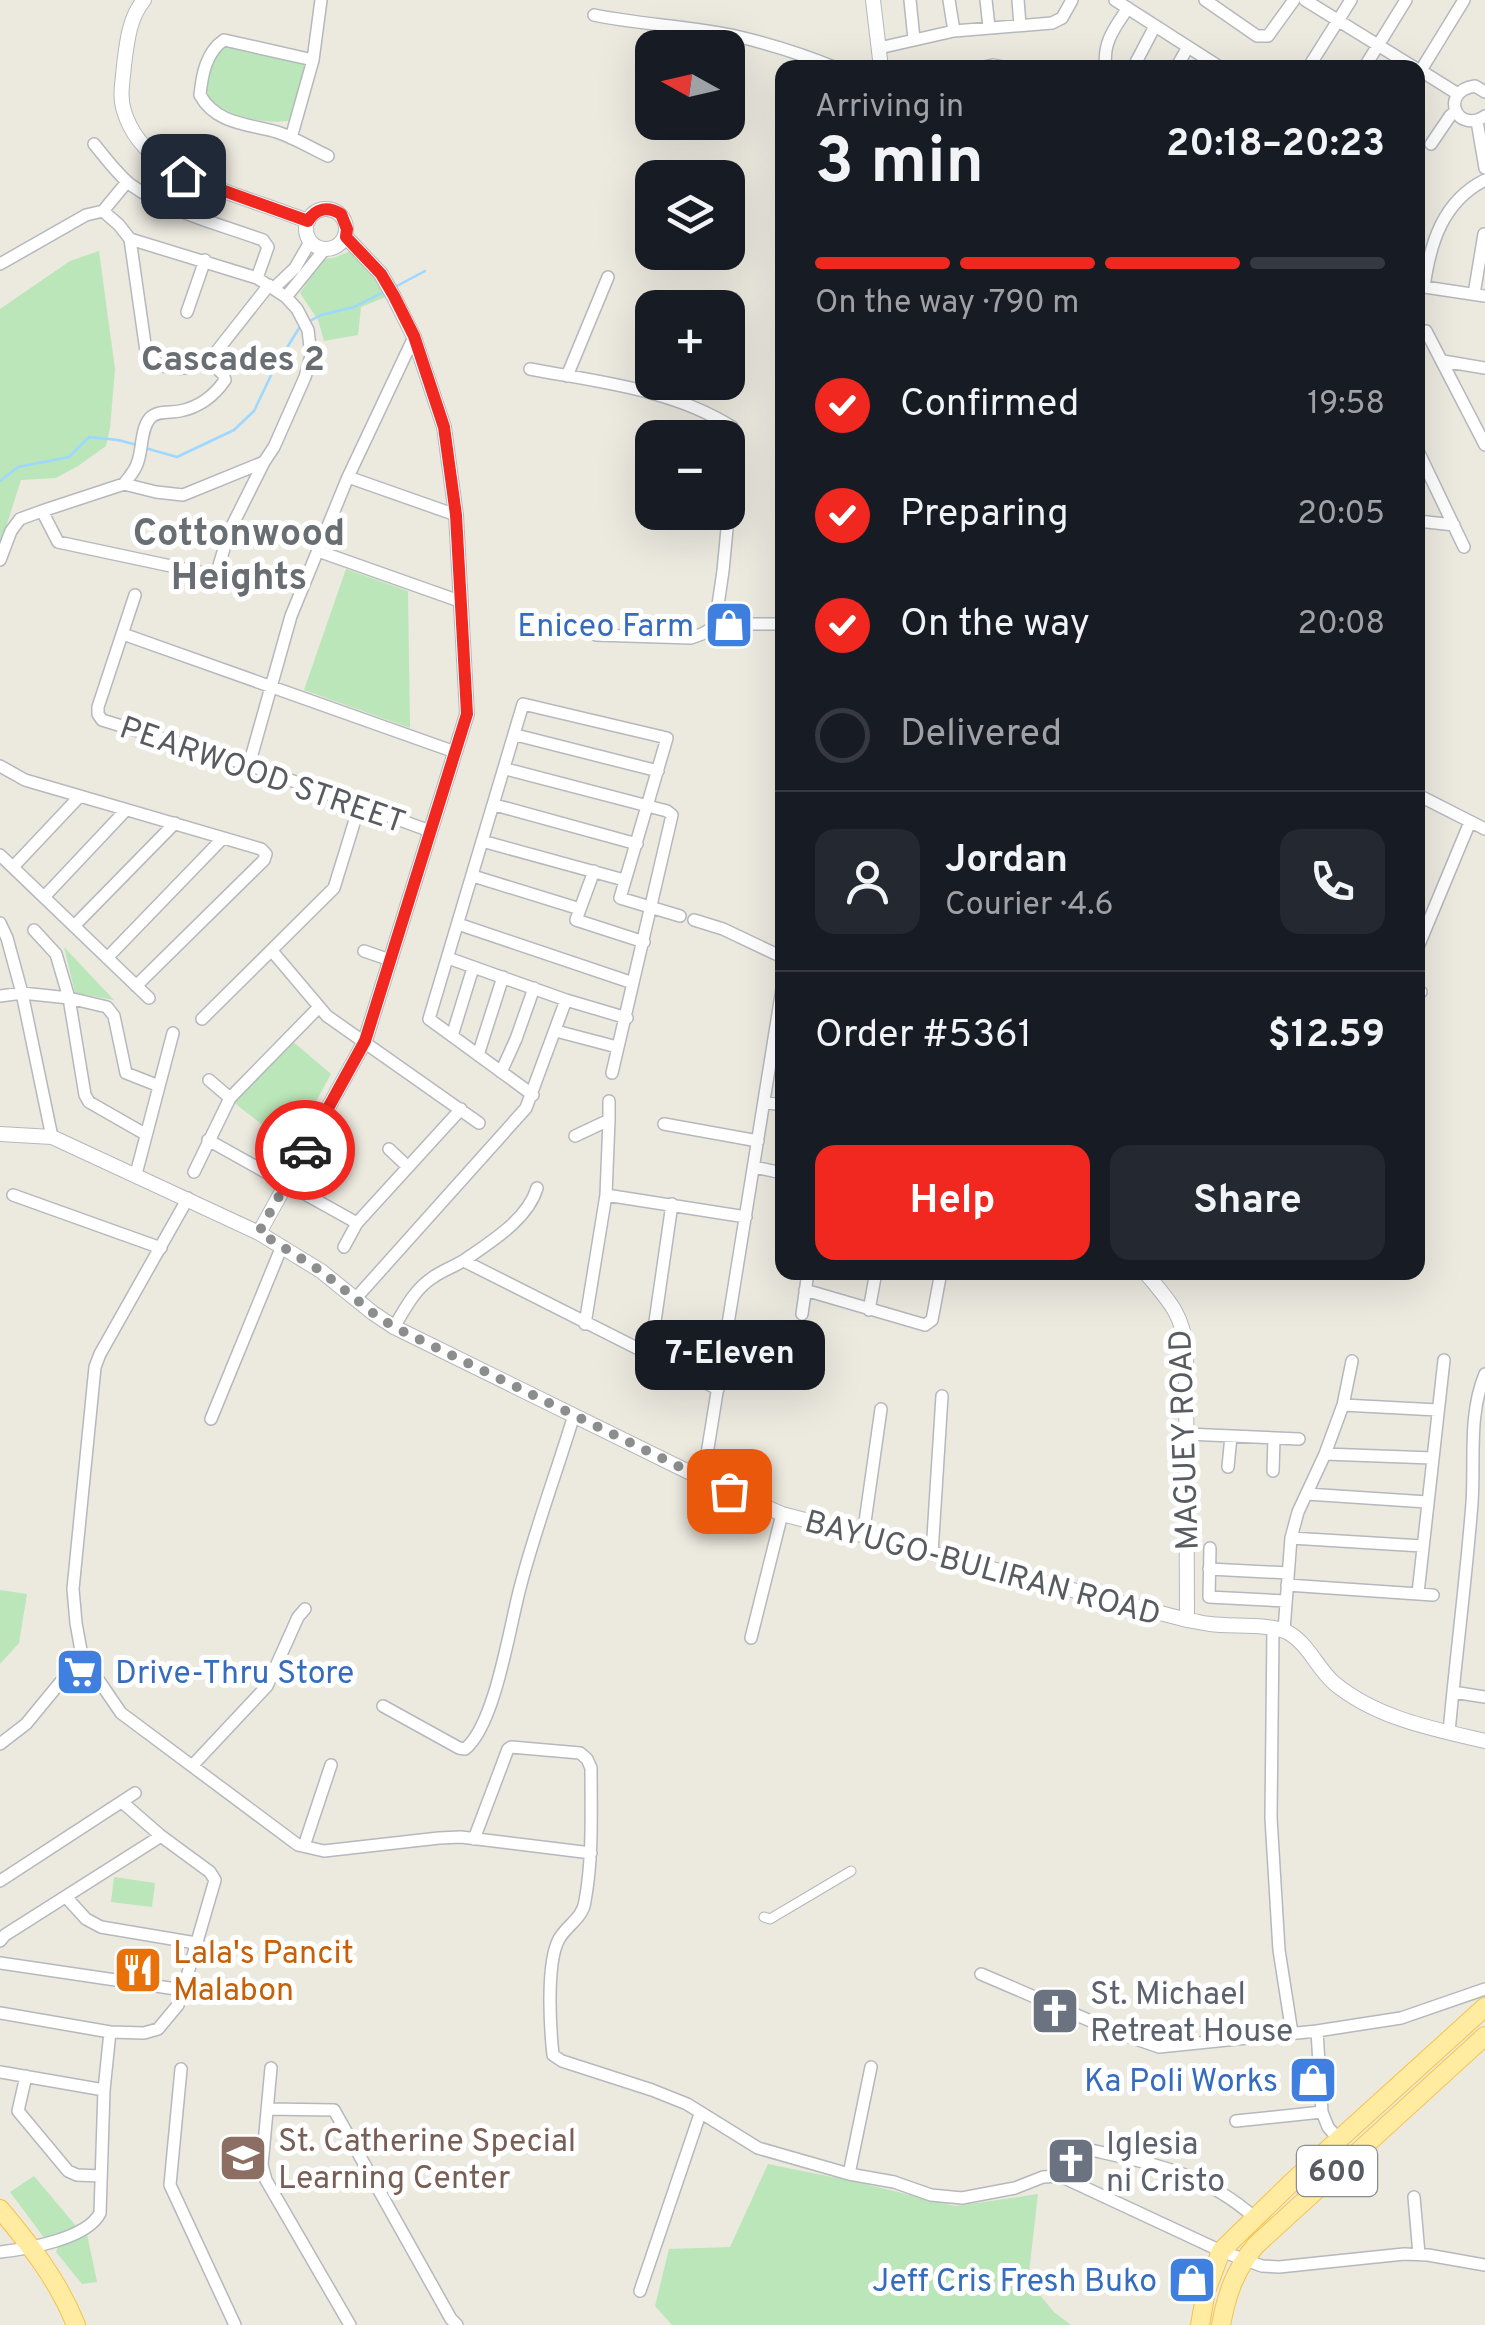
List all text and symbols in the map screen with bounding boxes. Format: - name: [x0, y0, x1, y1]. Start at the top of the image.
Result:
- north arrow: [635, 30, 745, 140]
- map controls: [635, 30, 745, 530]
- text: Arriving in: [815, 88, 964, 128]
- text: 20:18–20:23: [1166, 121, 1385, 170]
- text: 3 min: [815, 124, 984, 206]
- pin: [141, 134, 226, 219]
- icon: home: [156, 149, 211, 204]
- button: layers: [635, 160, 745, 270]
- text: On the way · 790 m: [815, 284, 1079, 324]
- button: +: [635, 290, 745, 400]
- district label: Cascades 2: [141, 339, 325, 383]
- icon: check: [815, 378, 870, 433]
- text: Confirmed: [900, 381, 1079, 430]
- text: 19:58: [1307, 385, 1385, 425]
- button: −: [635, 420, 745, 530]
- icon: check: [815, 488, 870, 543]
- text: Preparing: [900, 491, 1069, 540]
- text: 20:05: [1297, 495, 1385, 535]
- district label: Cottonwood Heights: [133, 511, 345, 604]
- icon: check: [815, 598, 870, 653]
- shop icon: Eniceo Farm: [703, 599, 755, 651]
- text: On the way: [900, 601, 1090, 650]
- text: 20:08: [1298, 605, 1385, 645]
- place label: Eniceo Farm: [517, 608, 694, 648]
- street label: PEARWOOD STREET: [114, 709, 410, 844]
- text: Delivered: [900, 711, 1062, 760]
- button: person: [815, 829, 920, 934]
- button: phone: [1280, 829, 1385, 934]
- text: Jordan: [945, 837, 1068, 886]
- text: Courier · 4.6: [945, 886, 1114, 926]
- text: Order #5361: [815, 1012, 1032, 1061]
- text: $12.59: [1268, 1012, 1385, 1061]
- courier: [255, 1100, 355, 1200]
- icon: car: [278, 1123, 333, 1178]
- button: Help: [815, 1145, 1090, 1260]
- button: Share: [1110, 1145, 1385, 1260]
- callout: 7-Eleven: [634, 1321, 824, 1391]
- street label: MAGUEY ROAD: [1162, 1329, 1210, 1551]
- text: 7-Eleven: [665, 1335, 795, 1375]
- pin: [687, 1449, 772, 1534]
- icon: bag: [702, 1464, 757, 1519]
- street label: BAYUGO-BULIRAN ROAD: [800, 1503, 1164, 1637]
- supermarket icon: Drive-Thru Store: [54, 1646, 106, 1698]
- place label: Drive-Thru Store: [115, 1655, 354, 1695]
- place label: Lala's Pancit Malabon: [173, 1935, 354, 2012]
- restaurant icon: Lala's Pancit Malabon: [112, 1944, 164, 1996]
- place label: St. Michael Retreat House: [1090, 1976, 1293, 2053]
- church icon: St. Michael Retreat House: [1029, 1985, 1081, 2037]
- shop icon: Ka Poli Works: [1287, 2054, 1339, 2106]
- place label: Ka Poli Works: [1084, 2063, 1278, 2103]
- place label: St. Catherine Special Learning Center: [278, 2123, 576, 2200]
- place label: Iglesia ni Cristo: [1106, 2126, 1225, 2203]
- school or university icon: St. Catherine Special Learning Center: [217, 2132, 269, 2184]
- church icon: Iglesia ni Cristo: [1045, 2135, 1097, 2187]
- road number: 600: [1297, 2146, 1377, 2196]
- shop icon: Jeff Cris Fresh Buko: [1166, 2254, 1218, 2306]
- place label: Jeff Cris Fresh Buko: [872, 2263, 1157, 2303]

